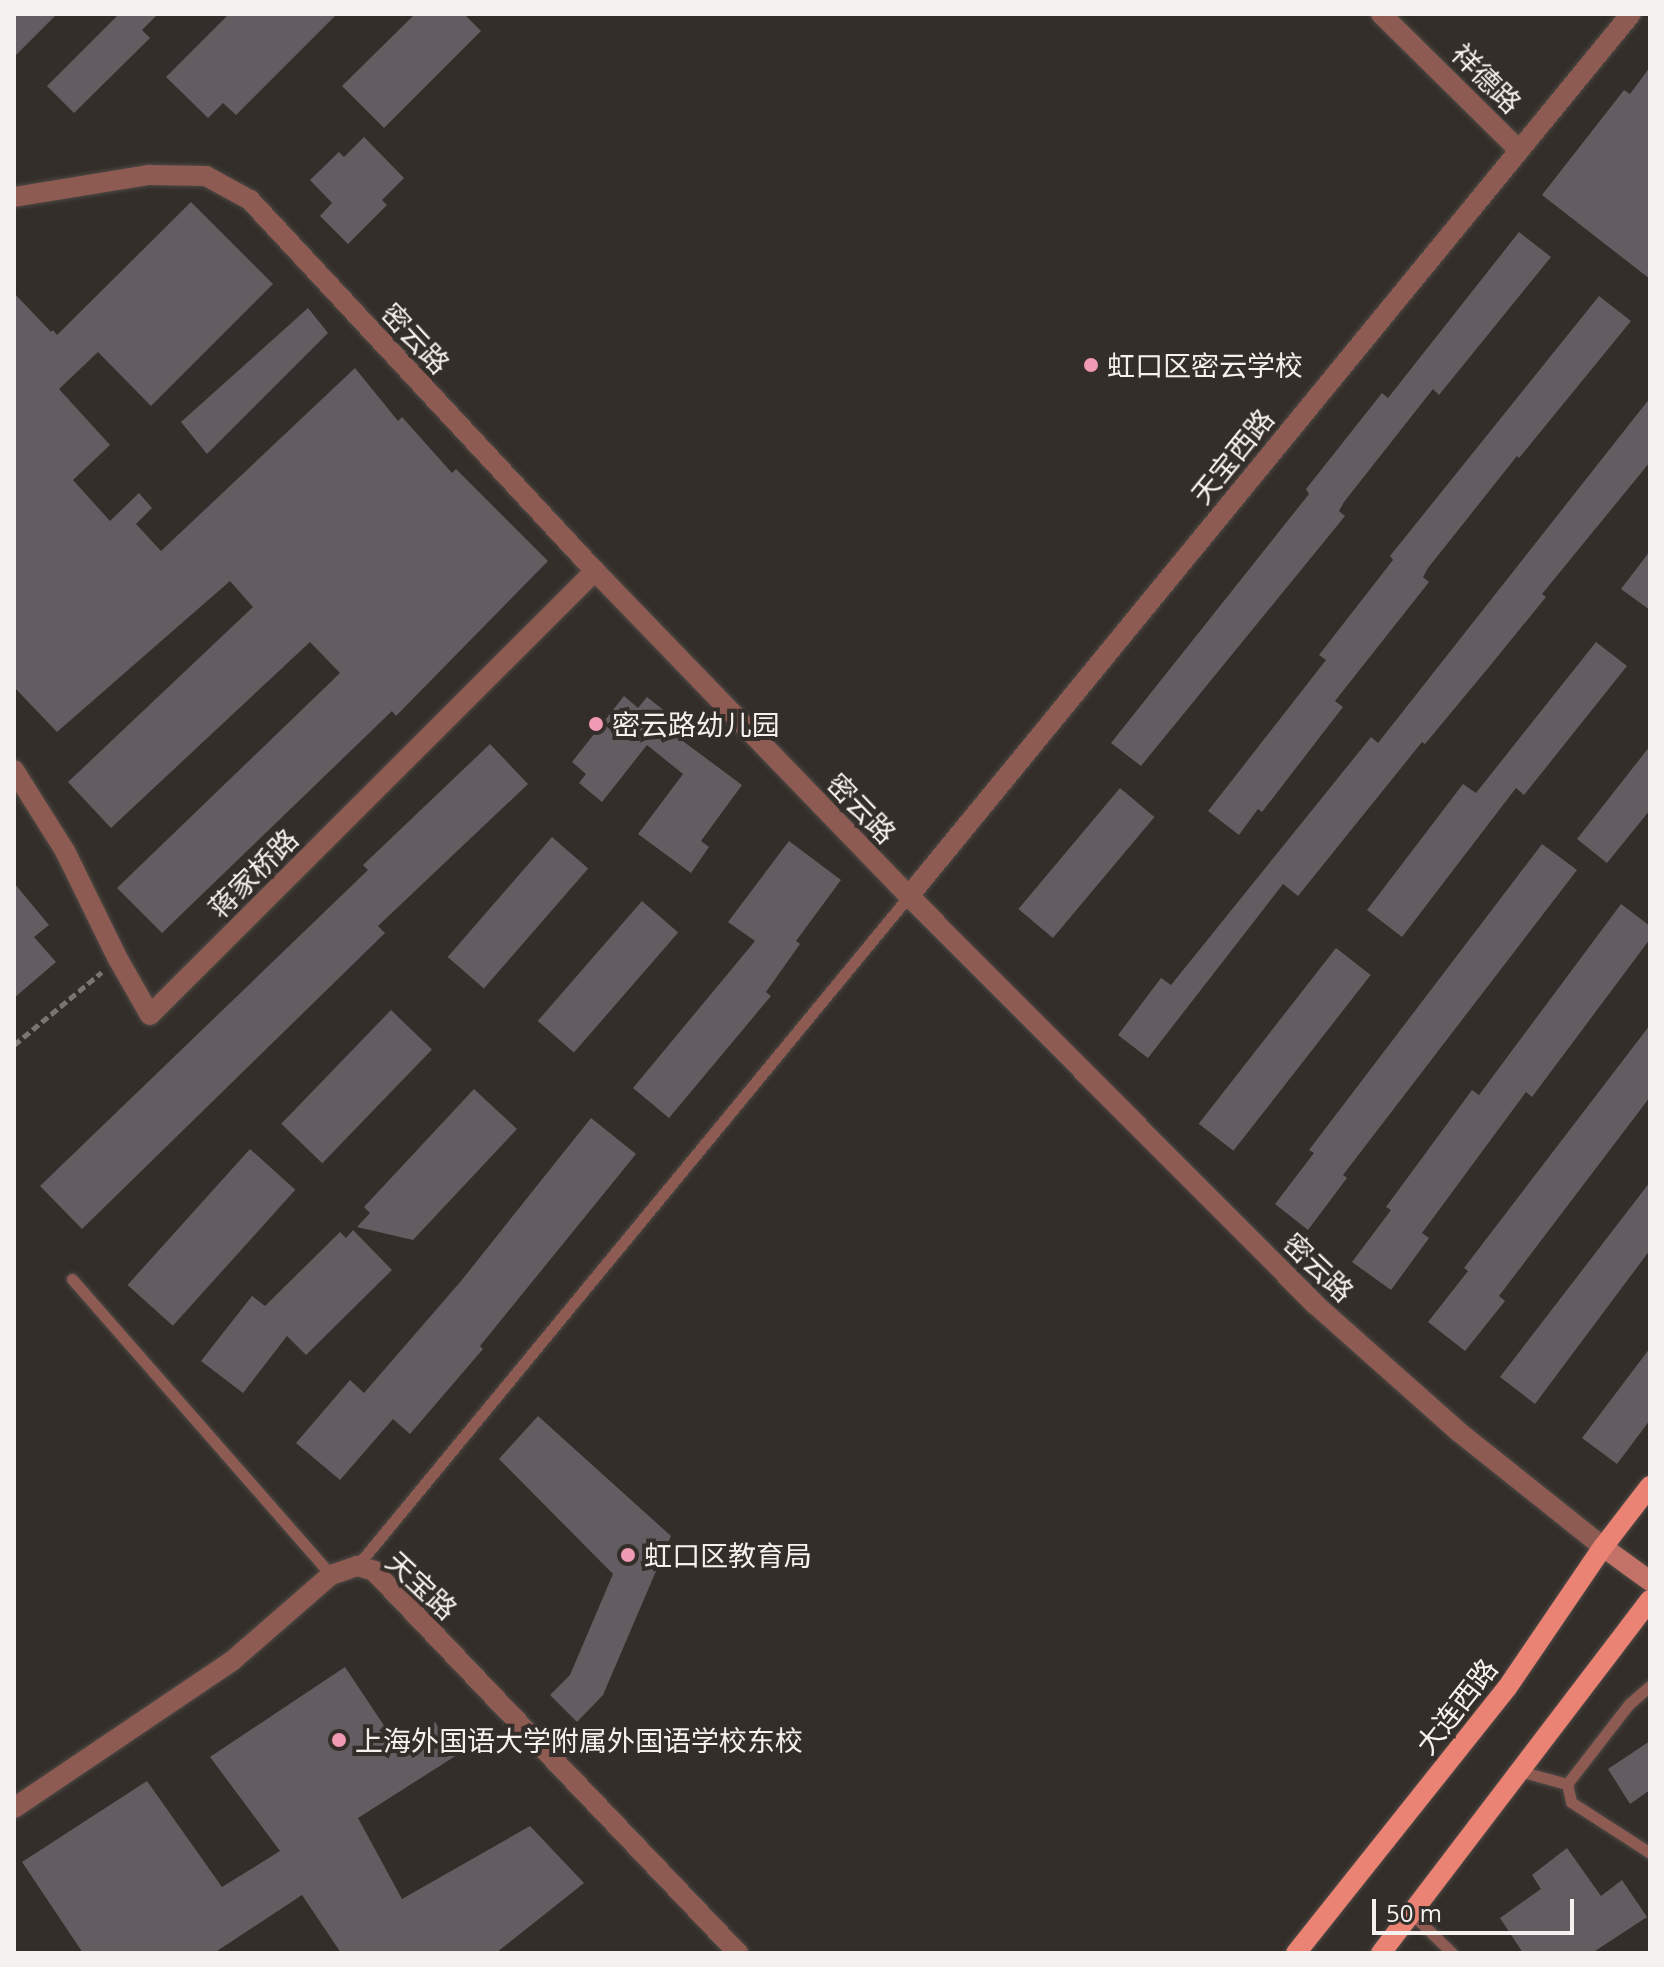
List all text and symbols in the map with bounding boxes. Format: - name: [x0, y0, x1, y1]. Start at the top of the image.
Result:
- street label: 祥德路: [1445, 36, 1529, 120]
- street label: 密云路: [375, 296, 457, 380]
- place label: 虹口区密云学校: [1107, 348, 1303, 382]
- marker: 虹口区密云学校: [1082, 356, 1100, 374]
- street label: 天宝西路: [1184, 402, 1280, 510]
- place label: 密云路幼儿园: [612, 707, 780, 741]
- marker: 密云路幼儿园: [587, 715, 605, 733]
- street label: 密云路: [821, 766, 903, 850]
- street label: 蒋家桥路: [202, 822, 304, 924]
- street label: 密云路: [1277, 1226, 1361, 1308]
- place label: 虹口区教育局: [644, 1538, 812, 1572]
- street label: 天宝路: [380, 1544, 464, 1626]
- marker: 虹口区教育局: [619, 1546, 637, 1564]
- street label: 大连西路: [1408, 1652, 1504, 1760]
- place label: 上海外国语大学附属外国语学校东校: [355, 1723, 803, 1757]
- marker: 上海外国语大学附属外国语学校东校: [330, 1731, 348, 1749]
- scale bar: [1376, 1883, 1578, 1933]
- text: 50 m: [1386, 1896, 1442, 1929]

